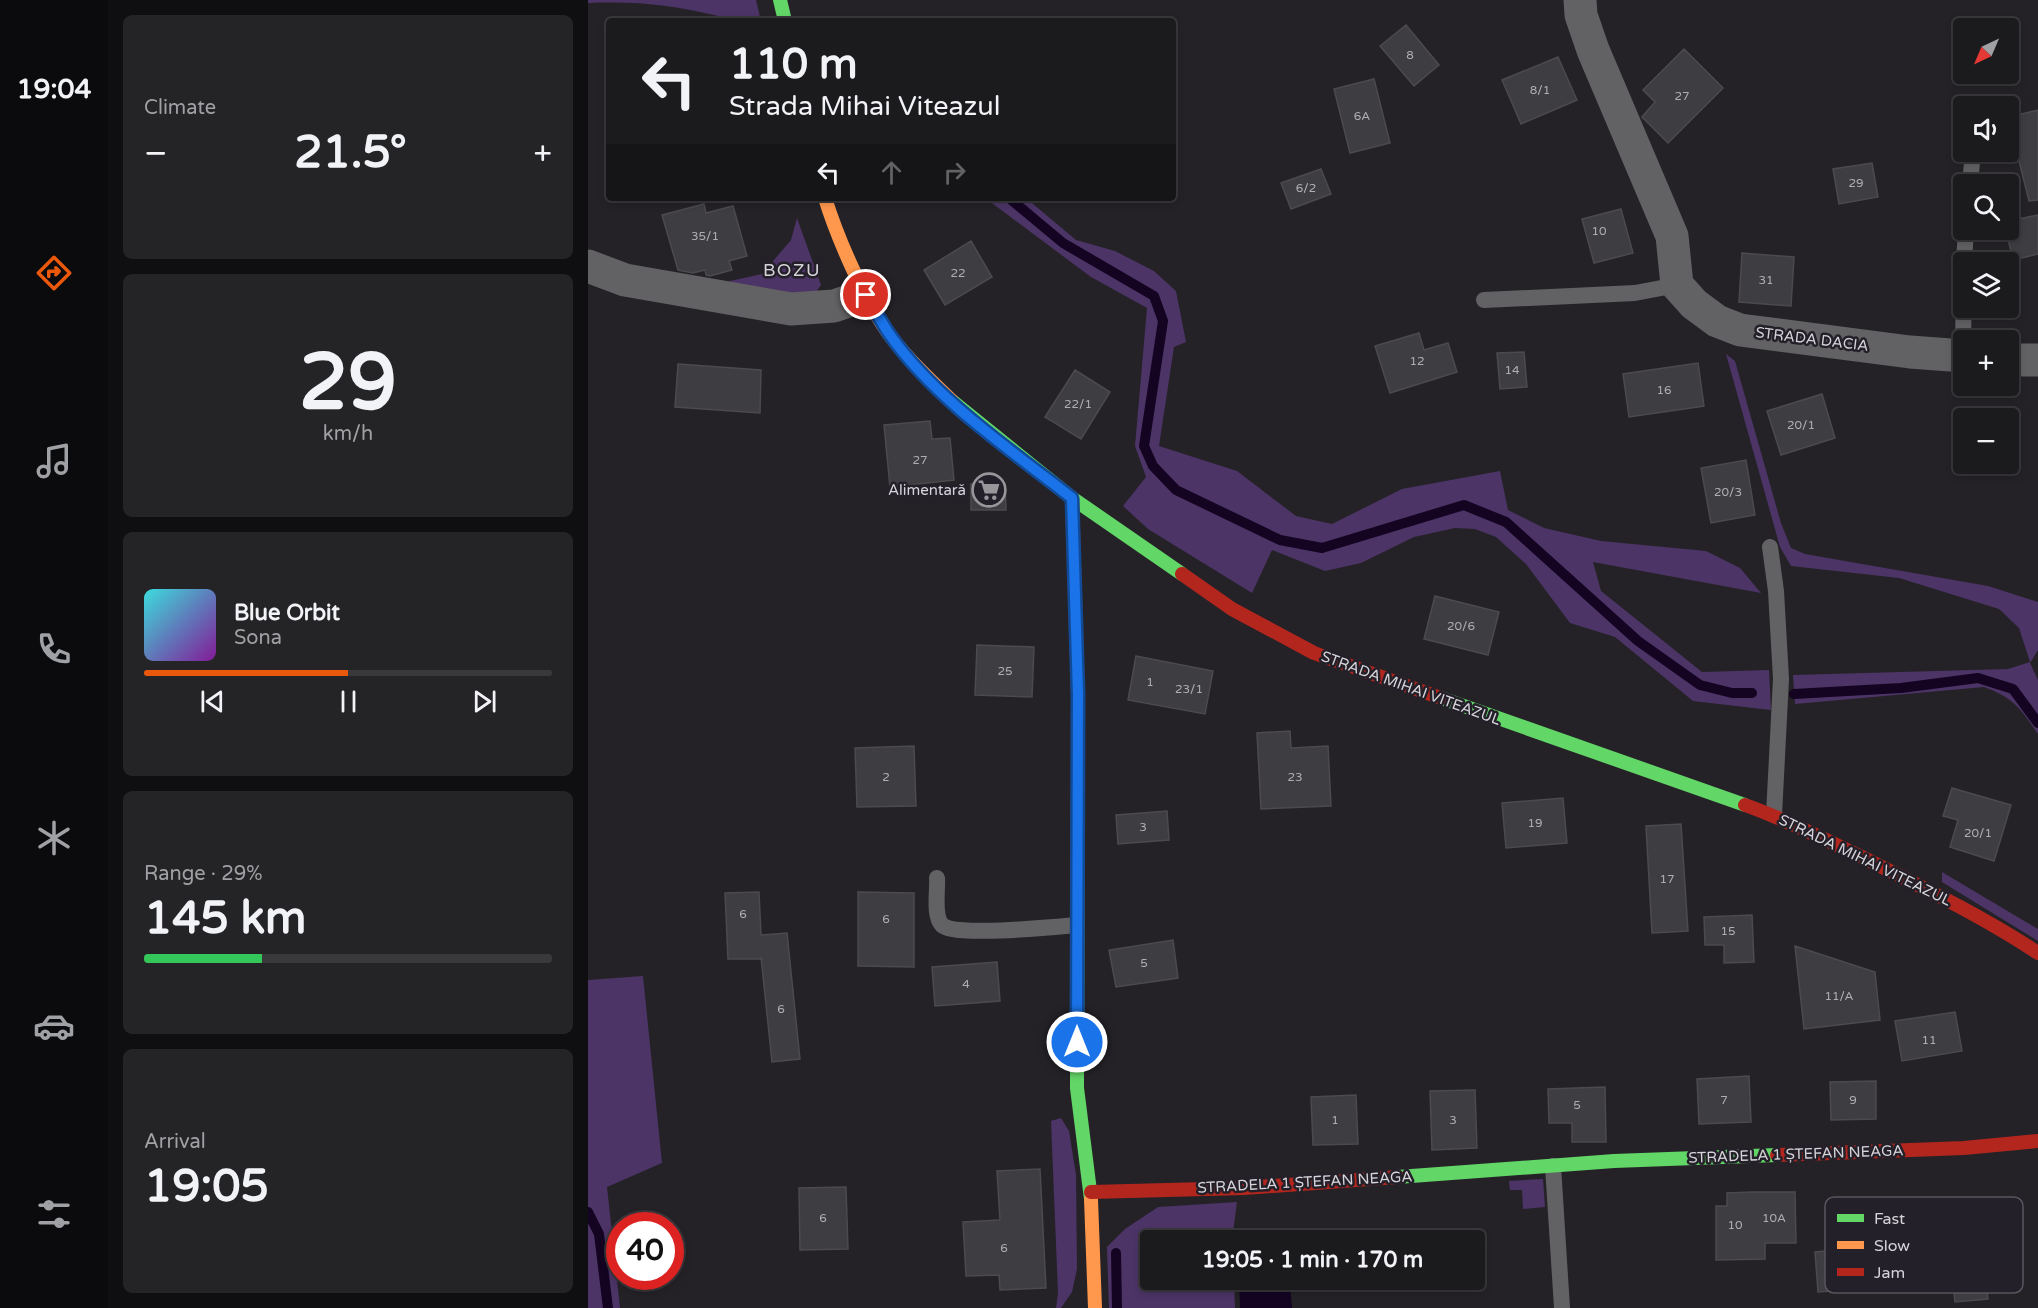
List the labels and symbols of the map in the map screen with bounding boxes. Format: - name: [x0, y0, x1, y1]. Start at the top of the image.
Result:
- north arrow: [1953, 18, 2019, 84]
- house number: 8: [1406, 48, 1414, 62]
- house number: 8/1: [1530, 83, 1550, 97]
- house number: 27: [1674, 89, 1690, 103]
- house number: 6A: [1354, 109, 1370, 123]
- house number: 29: [1848, 176, 1864, 190]
- house number: 6/2: [1296, 181, 1316, 195]
- house number: 10: [1591, 224, 1607, 238]
- house number: 35/1: [691, 229, 719, 243]
- district label: BOZU: [763, 259, 821, 281]
- house number: 22: [950, 266, 966, 280]
- pin: [840, 269, 891, 320]
- house number: 31: [1758, 273, 1774, 287]
- street label: STRADA DACIA: [1754, 323, 1870, 355]
- house number: 12: [1409, 354, 1425, 368]
- house number: 14: [1504, 363, 1520, 377]
- house number: 16: [1656, 383, 1672, 397]
- house number: 22/1: [1064, 397, 1092, 411]
- house number: 20/1: [1787, 418, 1815, 432]
- house number: 27: [912, 453, 928, 467]
- supermarket icon: Alimentară: [971, 472, 1007, 508]
- place label: Alimentară: [888, 481, 966, 499]
- house number: 20/3: [1714, 485, 1742, 499]
- house number: 20/6: [1447, 619, 1475, 633]
- street label: STRADA MIHAI VITEAZUL: [1319, 647, 1503, 729]
- house number: 25: [997, 664, 1013, 678]
- house number: 1: [1146, 675, 1154, 689]
- house number: 23/1: [1175, 682, 1203, 696]
- house number: 2: [882, 770, 890, 784]
- house number: 23: [1287, 770, 1303, 784]
- street label: STRADA MIHAI VITEAZUL: [1776, 810, 1954, 910]
- house number: 19: [1527, 816, 1543, 830]
- house number: 3: [1139, 820, 1147, 834]
- house number: 20/1: [1964, 826, 1992, 840]
- house number: 17: [1659, 872, 1675, 886]
- house number: 6: [739, 907, 747, 921]
- house number: 6: [882, 912, 890, 926]
- house number: 15: [1720, 924, 1736, 938]
- house number: 5: [1140, 956, 1148, 970]
- house number: 4: [962, 977, 970, 991]
- house number: 11/A: [1825, 989, 1854, 1003]
- house number: 6: [777, 1002, 785, 1016]
- position arrow: [1045, 1010, 1109, 1074]
- house number: 11: [1921, 1033, 1937, 1047]
- house number: 7: [1720, 1093, 1728, 1107]
- house number: 9: [1849, 1093, 1857, 1107]
- house number: 5: [1573, 1098, 1581, 1112]
- house number: 1: [1331, 1113, 1339, 1127]
- house number: 3: [1449, 1113, 1457, 1127]
- street label: STRADELA 1 ȘTEFAN NEAGA: [1688, 1141, 1904, 1167]
- street label: STRADELA 1 ȘTEFAN NEAGA: [1197, 1167, 1413, 1197]
- legend: [1825, 1197, 2023, 1293]
- text: Fast: [1874, 1209, 1905, 1229]
- house number: 6: [819, 1211, 827, 1225]
- house number: 10A: [1762, 1211, 1786, 1225]
- speed limit sign: 40: [606, 1212, 684, 1290]
- house number: 10: [1727, 1218, 1743, 1232]
- text: Slow: [1874, 1236, 1910, 1256]
- house number: 6: [1000, 1241, 1008, 1255]
- text: Jam: [1874, 1263, 1905, 1283]

